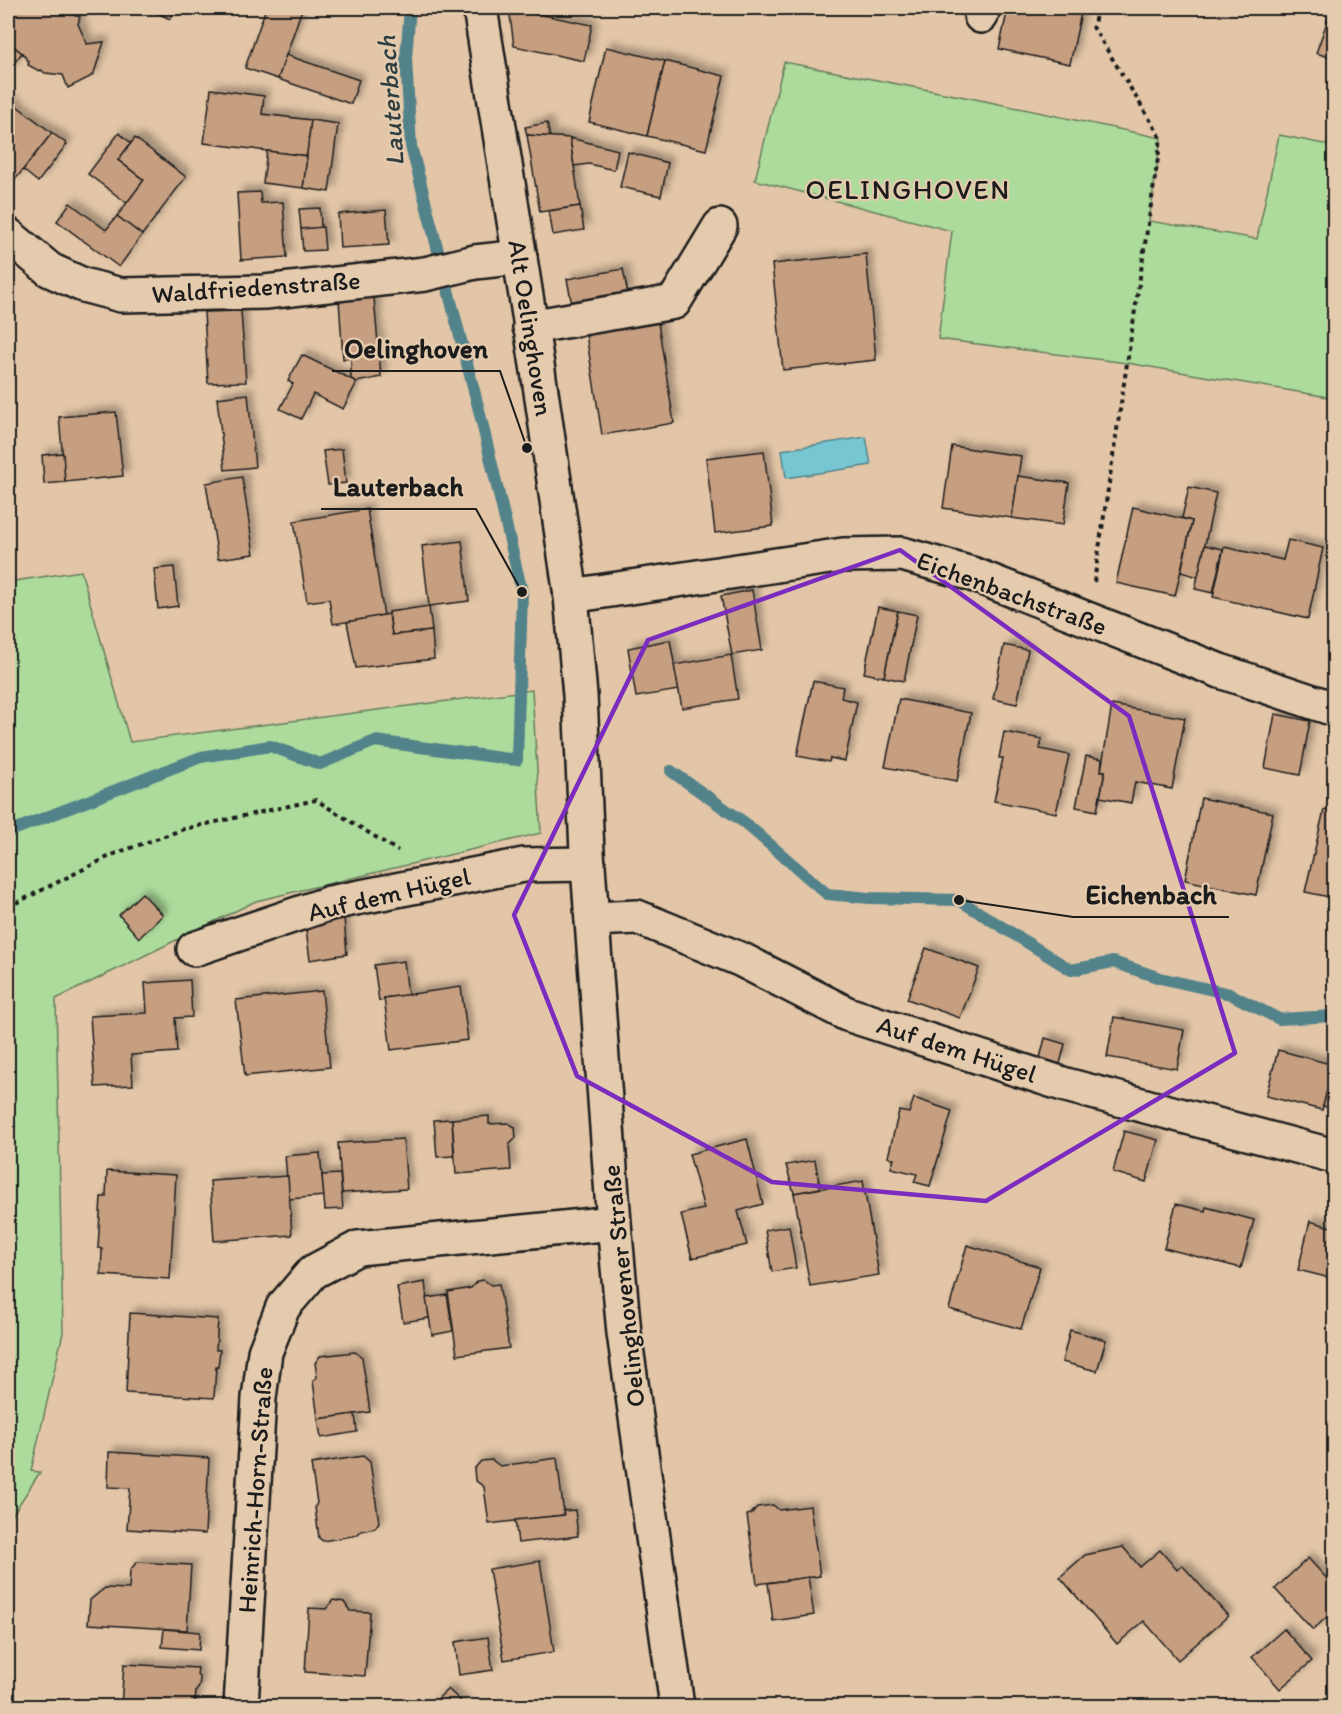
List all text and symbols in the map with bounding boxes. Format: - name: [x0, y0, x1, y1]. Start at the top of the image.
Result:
- water label: Lauterbach: [369, 35, 411, 167]
- district label: OELINGHOVEN: [805, 172, 1011, 206]
- street label: Alt Oelinghoven: [501, 238, 561, 419]
- street label: Waldfriedenstraße: [150, 264, 362, 310]
- callout: Oelinghoven: [332, 326, 500, 371]
- text: Oelinghoven: [344, 332, 489, 365]
- callout: Lauterbach: [321, 464, 476, 509]
- text: Lauterbach: [333, 470, 463, 503]
- street label: Eichenbachstraße: [913, 544, 1111, 642]
- street label: Auf dem Hügel: [305, 860, 473, 928]
- callout: Eichenbach: [1073, 872, 1229, 917]
- text: Eichenbach: [1085, 878, 1217, 911]
- street label: Auf dem Hügel: [873, 1008, 1041, 1090]
- street label: Oelinghovener Straße: [594, 1163, 652, 1409]
- street label: Heinrich-Horn-Straße: [230, 1366, 280, 1614]

